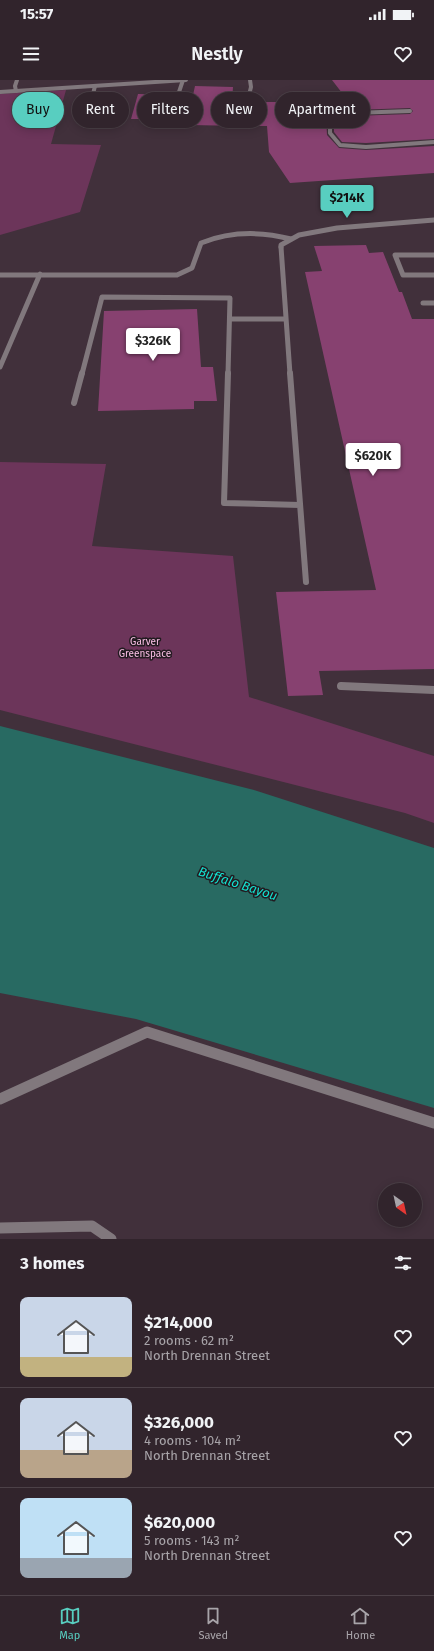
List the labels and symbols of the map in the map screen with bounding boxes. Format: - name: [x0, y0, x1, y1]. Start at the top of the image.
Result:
- pin: $214K: [319, 185, 375, 219]
- pin: $326K: [125, 328, 181, 362]
- pin: $620K: [345, 443, 401, 477]
- park label: Garver Greenspace: [119, 636, 171, 660]
- water label: Buffalo Bayou: [196, 864, 279, 903]
- north arrow: [378, 1183, 422, 1227]

